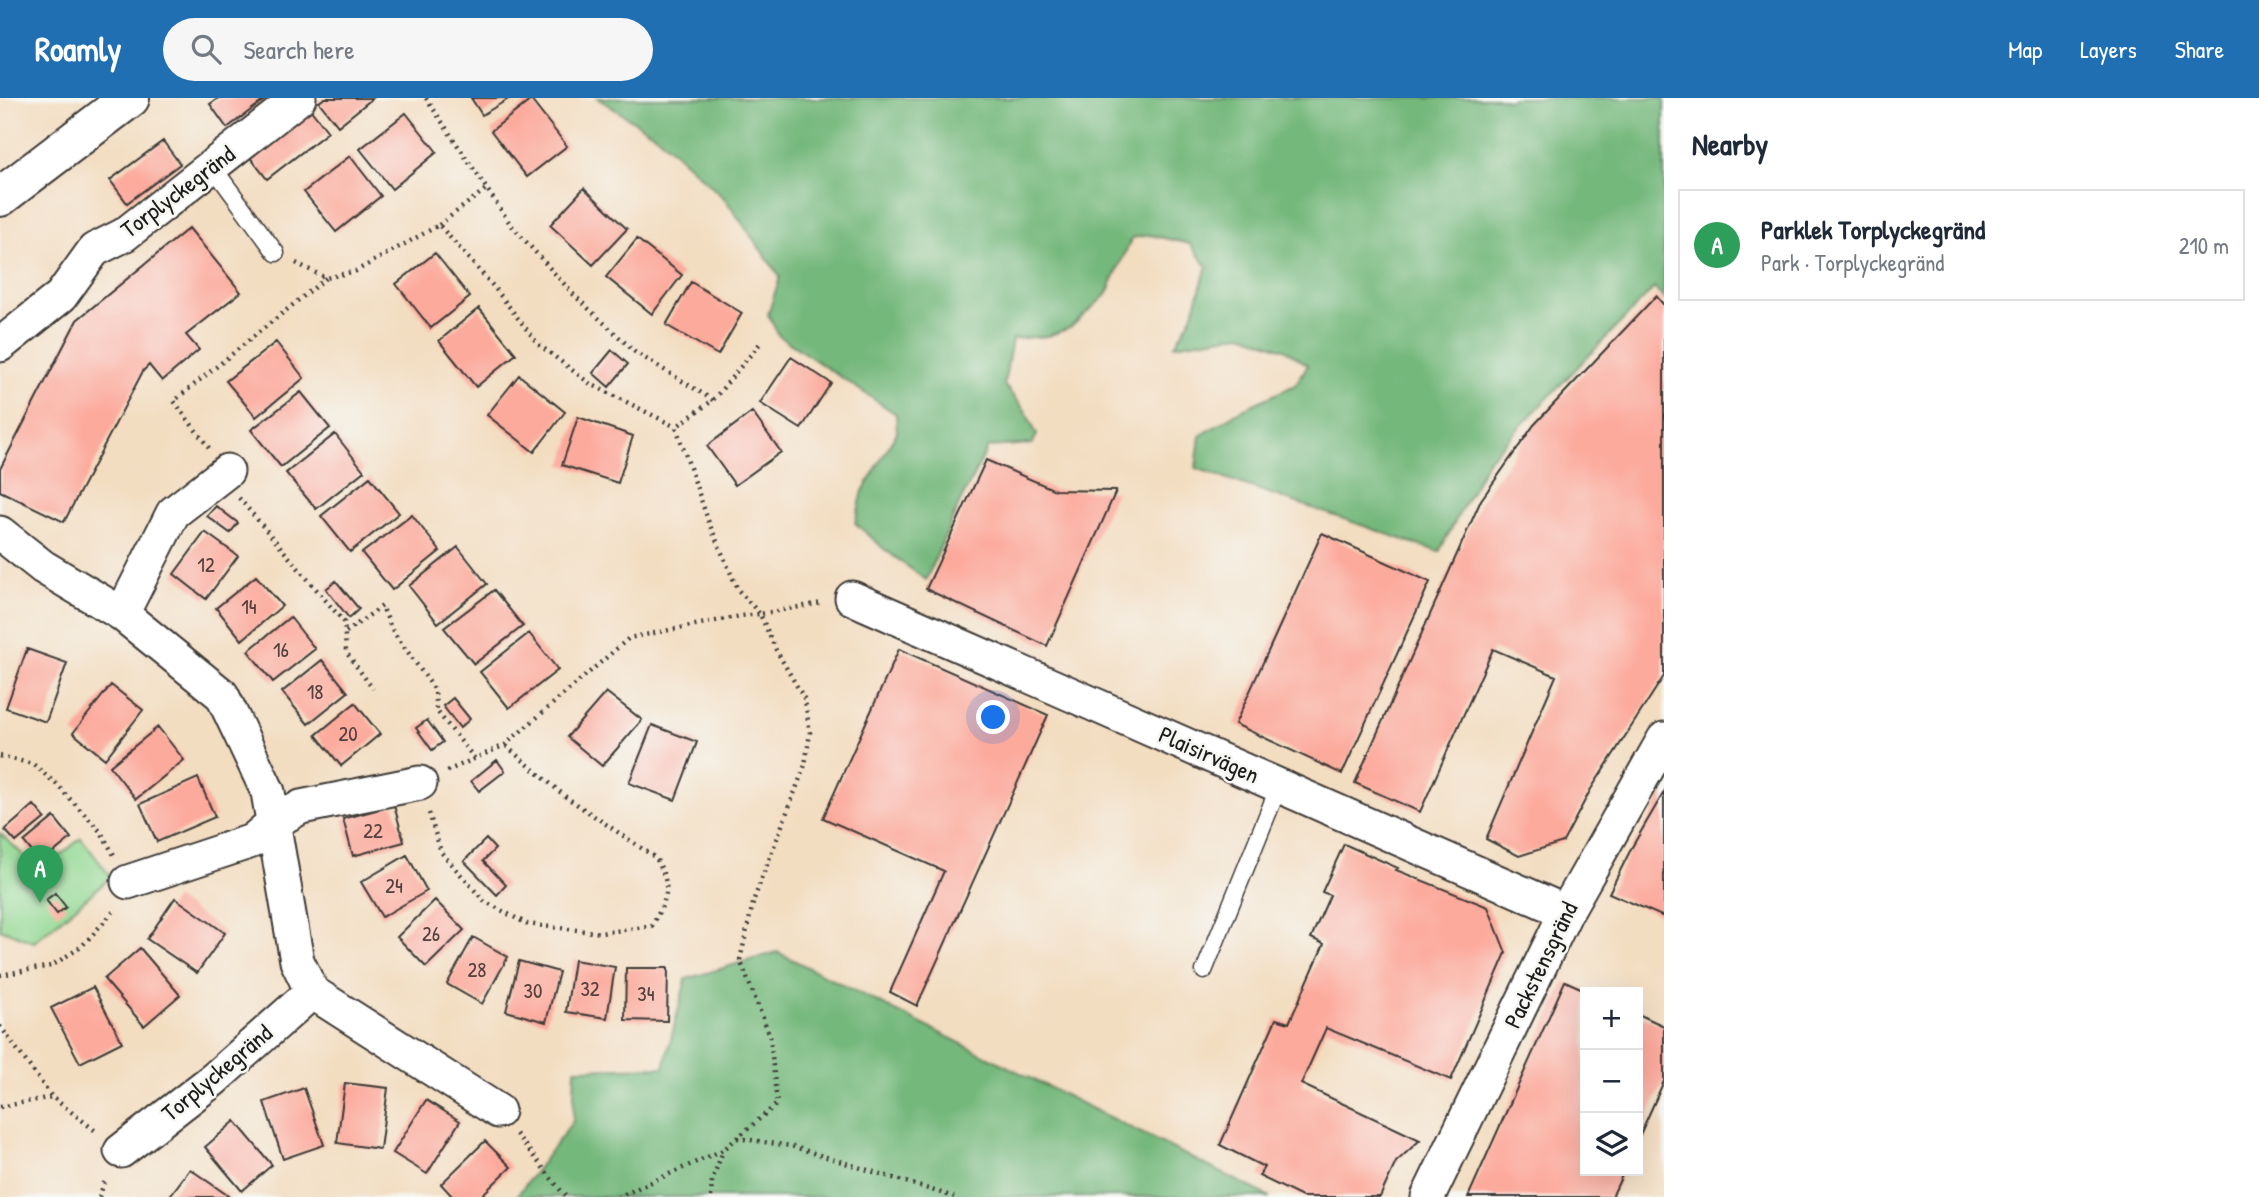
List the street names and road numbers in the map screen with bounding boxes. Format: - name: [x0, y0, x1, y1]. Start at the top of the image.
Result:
- street label: Torplyckegränd: [114, 138, 241, 245]
- street label: Plaisirvägen: [1154, 718, 1265, 790]
- street label: Packstensgränd: [1496, 896, 1584, 1033]
- street label: Torplyckegränd: [154, 1016, 278, 1128]

